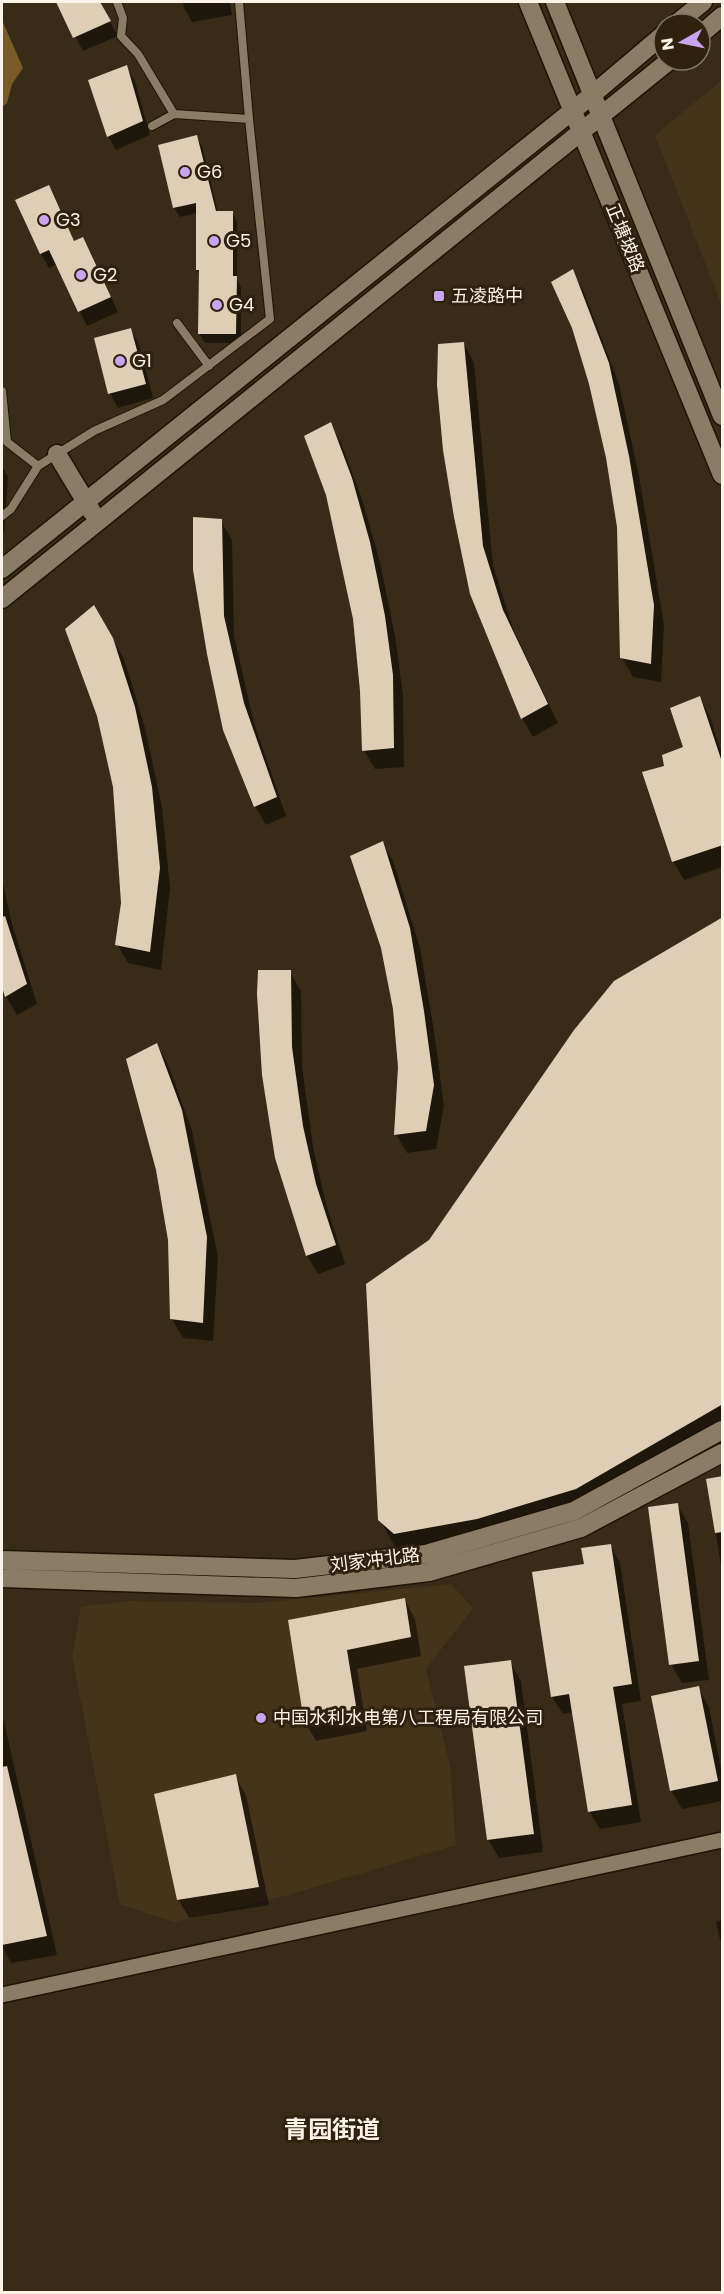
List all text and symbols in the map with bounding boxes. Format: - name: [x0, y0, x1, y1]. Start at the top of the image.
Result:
- north arrow: [652, 12, 712, 72]
- text: N: [655, 37, 680, 52]
- place label: G6: [197, 159, 222, 184]
- marker: G6: [178, 165, 192, 179]
- street label: 正塘坡路: [600, 200, 651, 276]
- place label: G3: [56, 207, 81, 232]
- marker: G3: [37, 213, 51, 227]
- place label: G5: [226, 228, 251, 253]
- marker: G5: [207, 234, 221, 248]
- place label: G2: [93, 262, 117, 287]
- marker: G2: [74, 268, 88, 282]
- place label: 五凌路中: [451, 283, 523, 308]
- marker: 五凌路中: [432, 289, 446, 303]
- place label: G4: [229, 292, 254, 317]
- marker: G4: [210, 298, 224, 312]
- place label: G1: [132, 348, 152, 373]
- marker: G1: [113, 354, 127, 368]
- street label: 刘家冲北路: [329, 1542, 421, 1577]
- place label: 中国水利水电第八工程局有限公司: [273, 1705, 543, 1730]
- marker: 中国水利水电第八工程局有限公司: [254, 1711, 268, 1725]
- district label: 青园街道: [284, 2113, 380, 2146]

